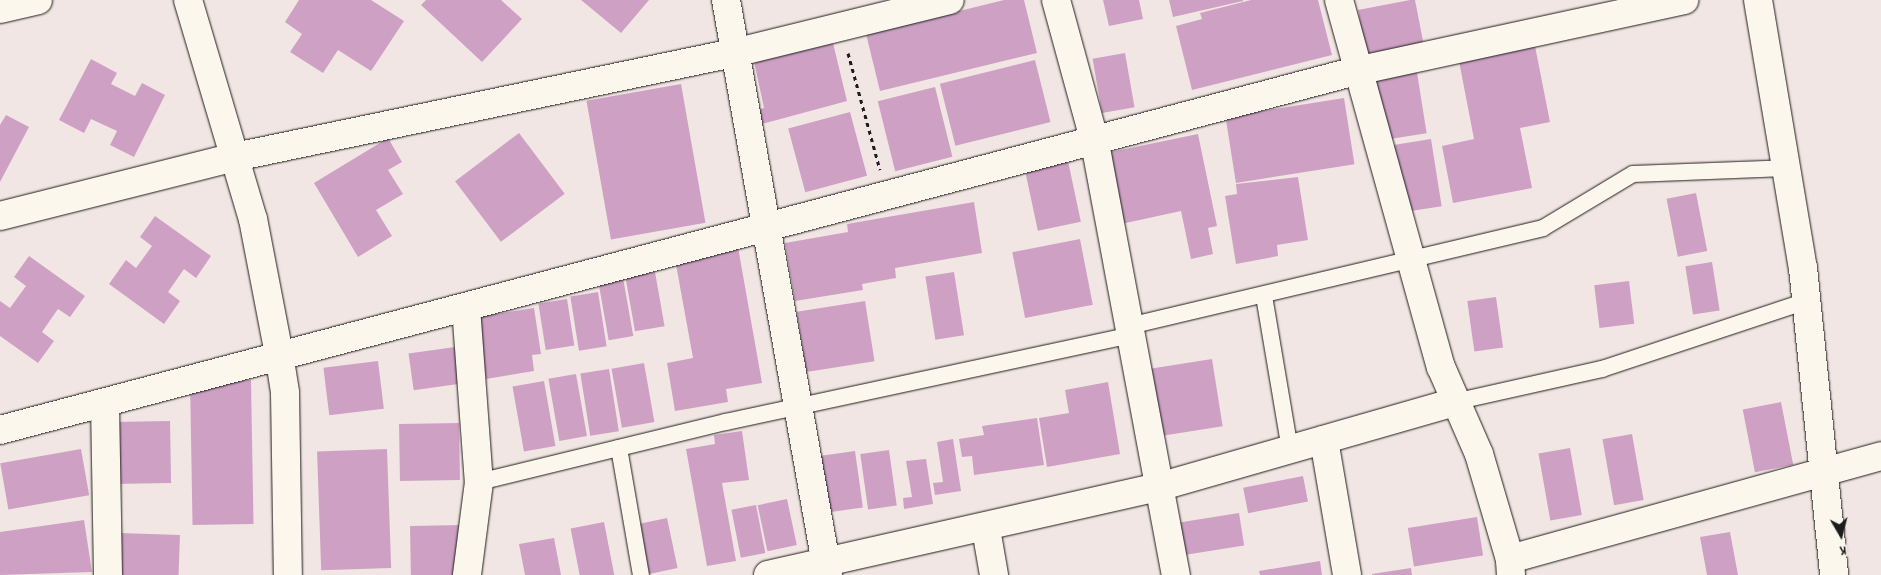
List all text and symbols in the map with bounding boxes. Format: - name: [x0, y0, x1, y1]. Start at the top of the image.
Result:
- north arrow: [1816, 510, 1866, 560]
- text: K: [1838, 540, 1848, 560]

